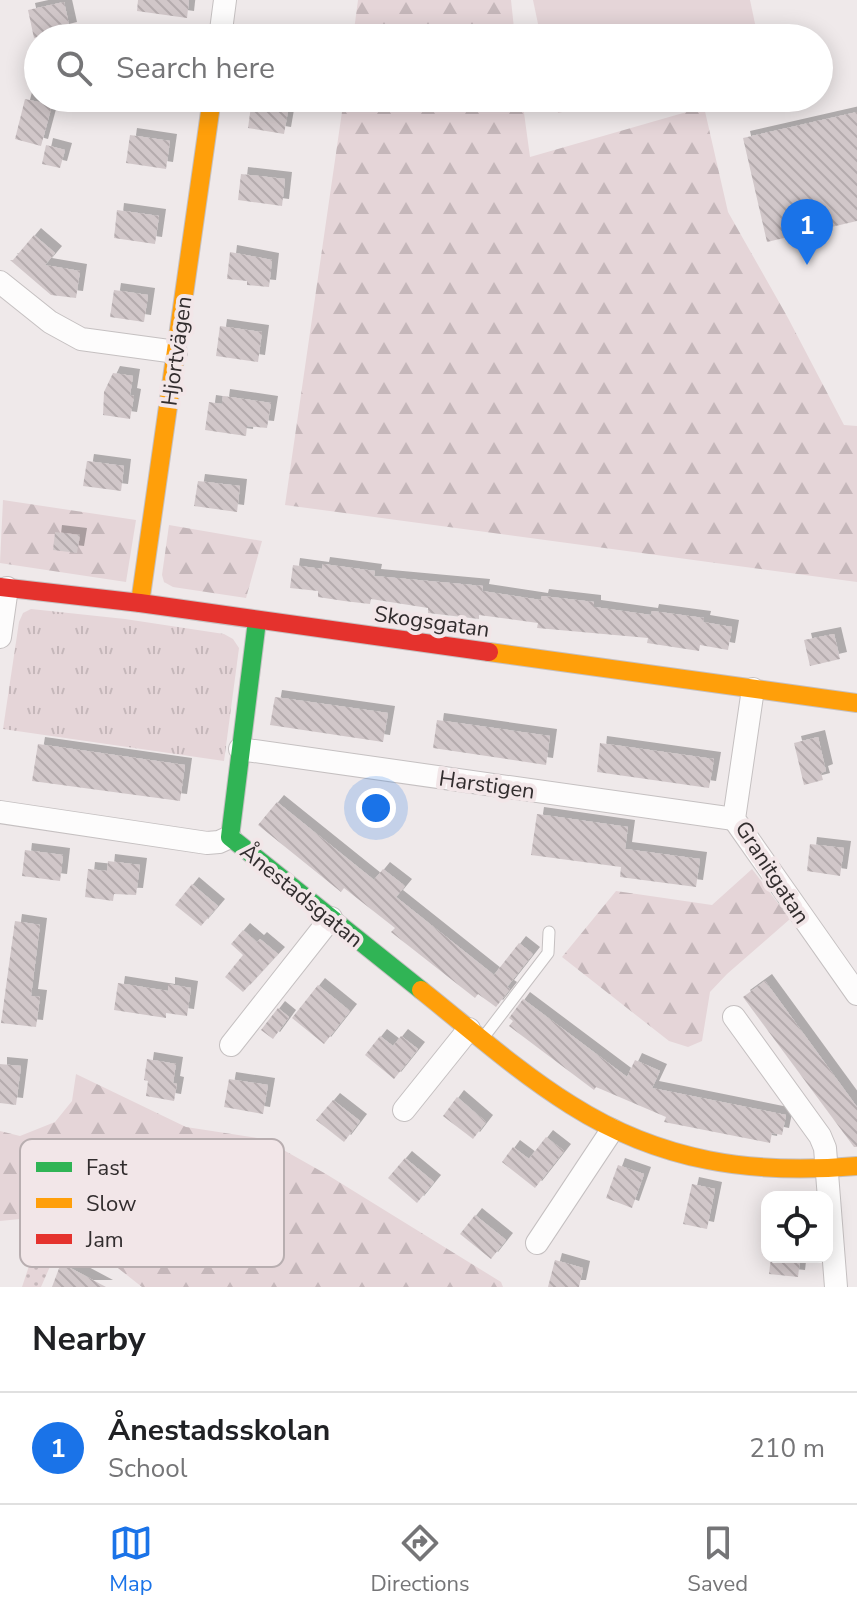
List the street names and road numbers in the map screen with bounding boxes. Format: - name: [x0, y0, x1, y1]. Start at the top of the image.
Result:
- street label: Hjortvägen: [154, 294, 200, 408]
- street label: Skogsgatan: [372, 599, 492, 645]
- street label: Harstigen: [437, 763, 537, 807]
- street label: Granitgatan: [728, 815, 817, 930]
- street label: Ånestadsgatan: [234, 837, 369, 955]

